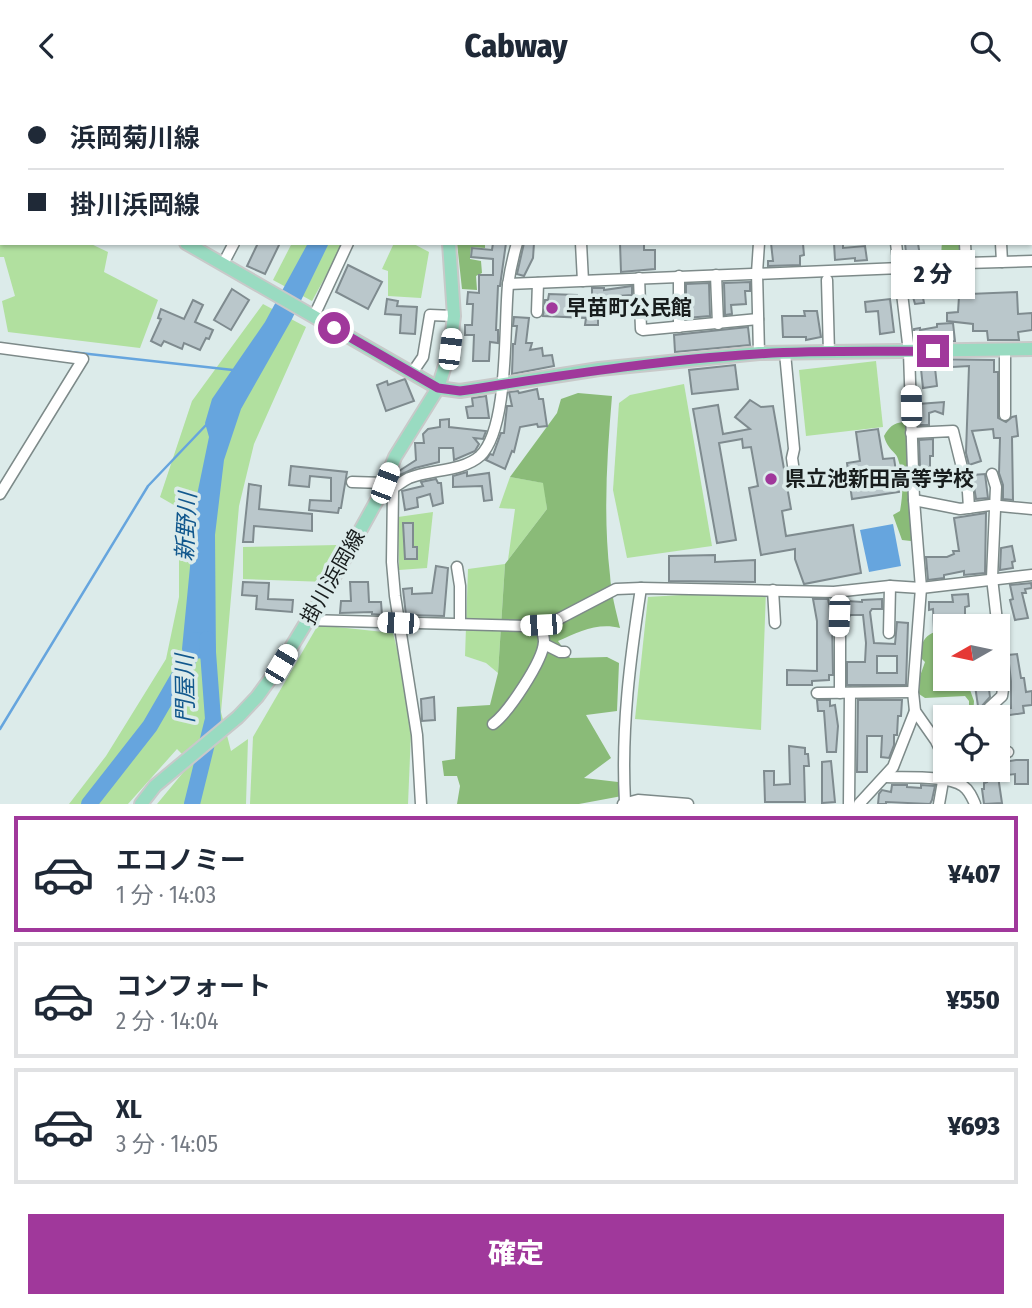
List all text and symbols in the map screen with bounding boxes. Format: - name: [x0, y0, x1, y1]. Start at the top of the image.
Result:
- icon: back: [28, 27, 66, 65]
- text: Cabway: [465, 27, 567, 65]
- icon: search: [966, 27, 1004, 65]
- text: 浜岡菊川線: [70, 123, 200, 154]
- text: 掛川浜岡線: [70, 190, 200, 221]
- callout: 2 分: [891, 250, 975, 299]
- text: 2 分: [914, 260, 952, 288]
- place label: 早苗町公民館: [566, 295, 692, 321]
- marker: 早苗町公民館: [544, 300, 560, 316]
- route start: [318, 312, 350, 344]
- car: [438, 327, 463, 371]
- route end: [917, 335, 949, 367]
- car: [901, 385, 922, 427]
- car: [368, 460, 403, 506]
- place label: 県立池新田高等学校: [785, 466, 974, 492]
- marker: 県立池新田高等学校: [763, 471, 779, 487]
- water label: 新野川: [170, 489, 202, 562]
- street label: 掛川浜岡線: [295, 525, 371, 629]
- car: [828, 595, 851, 637]
- car: [377, 612, 420, 634]
- car: [520, 613, 563, 637]
- north arrow: [933, 614, 1010, 691]
- map controls: [933, 614, 1010, 782]
- car: [262, 641, 301, 687]
- water label: 門屋川: [170, 651, 200, 724]
- button: locate: [933, 705, 1010, 782]
- icon: car: [32, 843, 95, 906]
- text: エコノミー: [116, 845, 246, 876]
- text: ¥407: [948, 859, 1000, 890]
- text: 1 分 · 14:03: [116, 881, 216, 909]
- icon: car: [32, 969, 95, 1032]
- text: コンフォート: [116, 971, 271, 1002]
- text: ¥550: [946, 985, 1000, 1016]
- text: 2 分 · 14:04: [116, 1007, 218, 1035]
- text: XL: [116, 1094, 142, 1125]
- icon: car: [32, 1095, 95, 1158]
- text: ¥693: [948, 1111, 1000, 1142]
- text: 3 分 · 14:05: [116, 1130, 218, 1158]
- button: 確定: [28, 1214, 1004, 1294]

